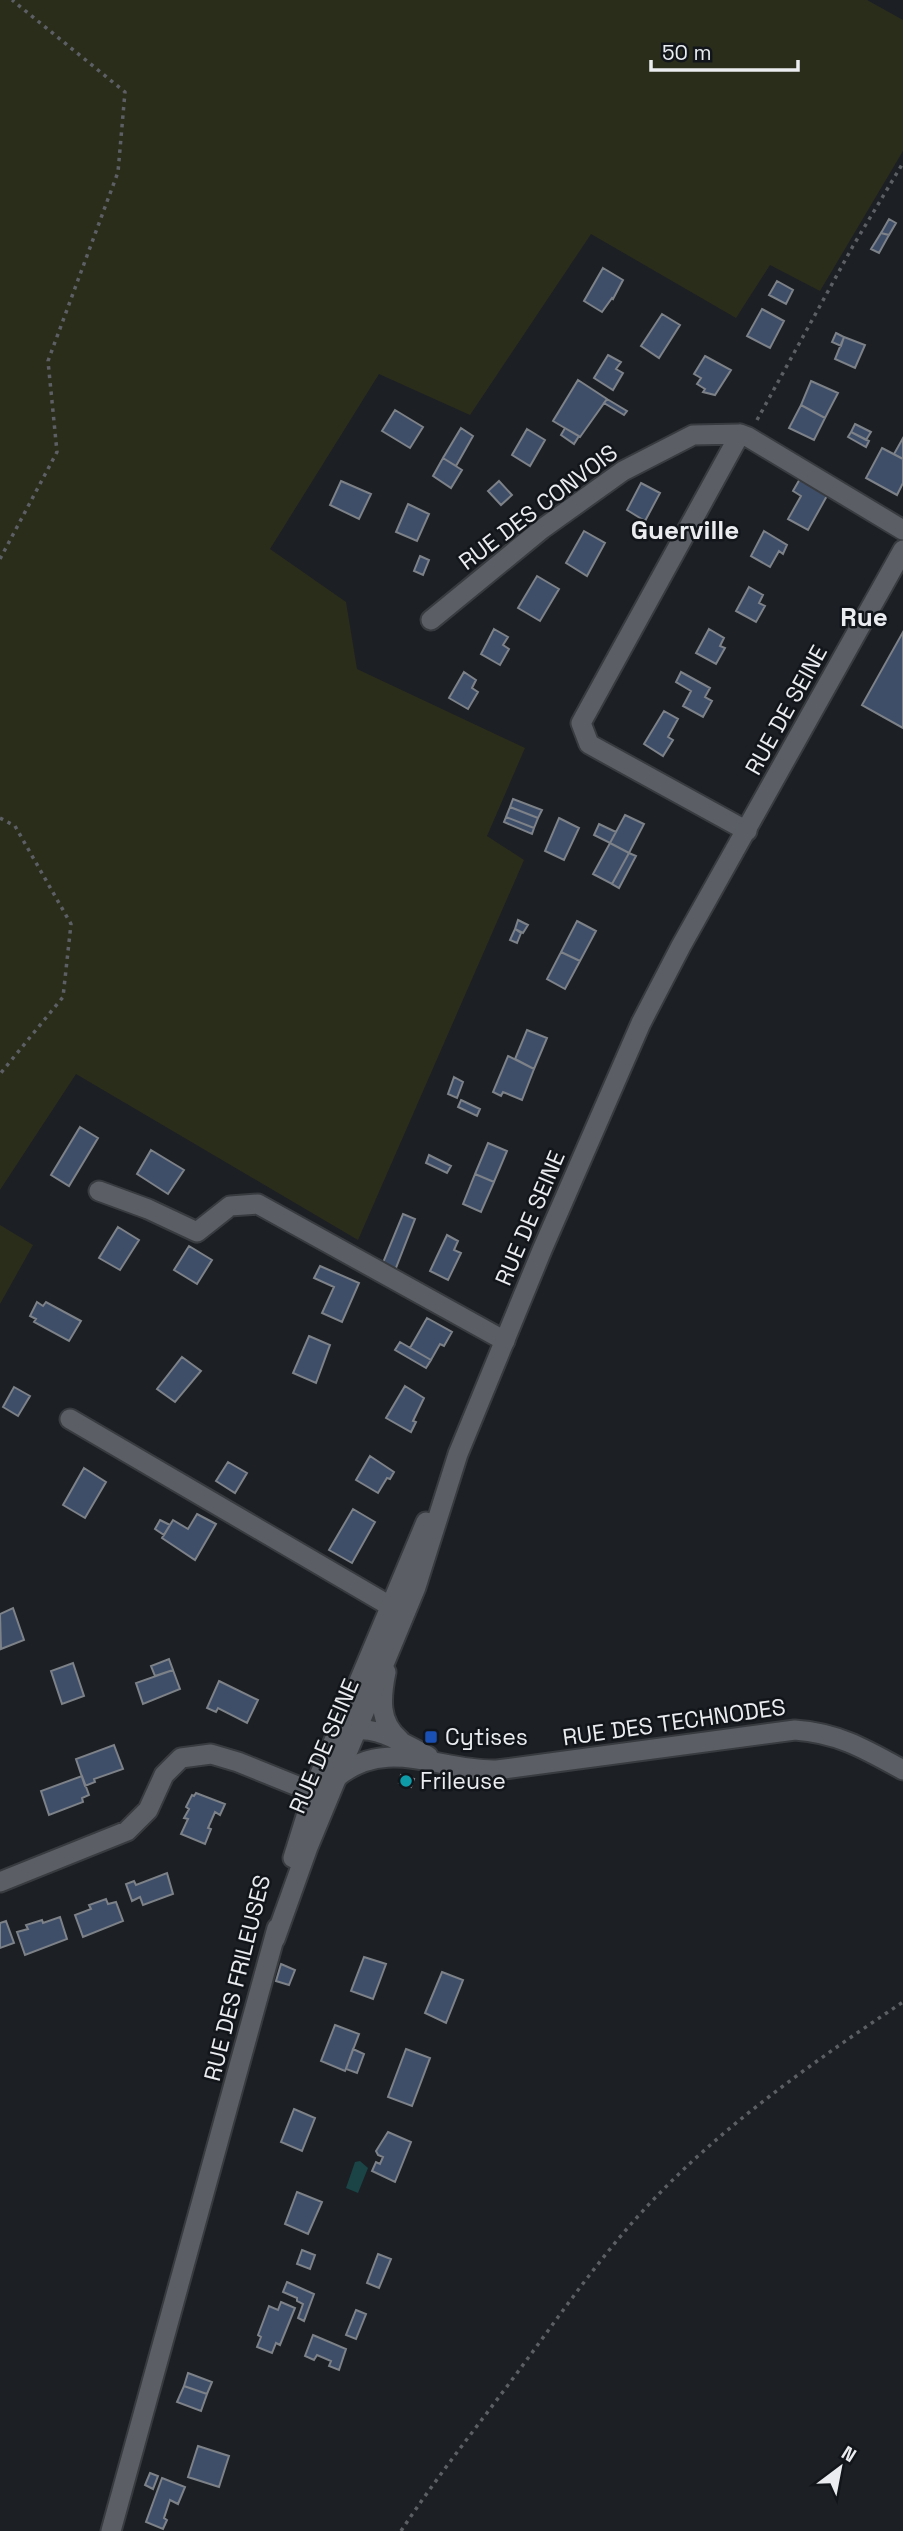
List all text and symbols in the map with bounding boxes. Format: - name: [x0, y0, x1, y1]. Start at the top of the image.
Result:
- scale bar: [651, 28, 798, 72]
- text: 50 m: [662, 39, 712, 66]
- street label: RUE DES CONVOIS: [453, 437, 623, 577]
- district label: Guerville: [631, 513, 739, 547]
- district label: Rue: [840, 600, 888, 634]
- street label: RUE DE SEINE: [738, 640, 834, 780]
- street label: RUE DE SEINE: [488, 1146, 572, 1290]
- street label: RUE DE SEINE: [282, 1674, 366, 1818]
- street label: RUE DES TECHNODES: [560, 1691, 788, 1753]
- place label: Cytises: [445, 1722, 528, 1752]
- marker: Cytises: [423, 1729, 439, 1745]
- place label: Frileuse: [420, 1766, 506, 1796]
- marker: Frileuse: [398, 1773, 414, 1789]
- street label: RUE DES FRILEUSES: [197, 1872, 277, 2084]
- north arrow: [805, 2433, 875, 2503]
- text: N: [837, 2440, 861, 2468]

